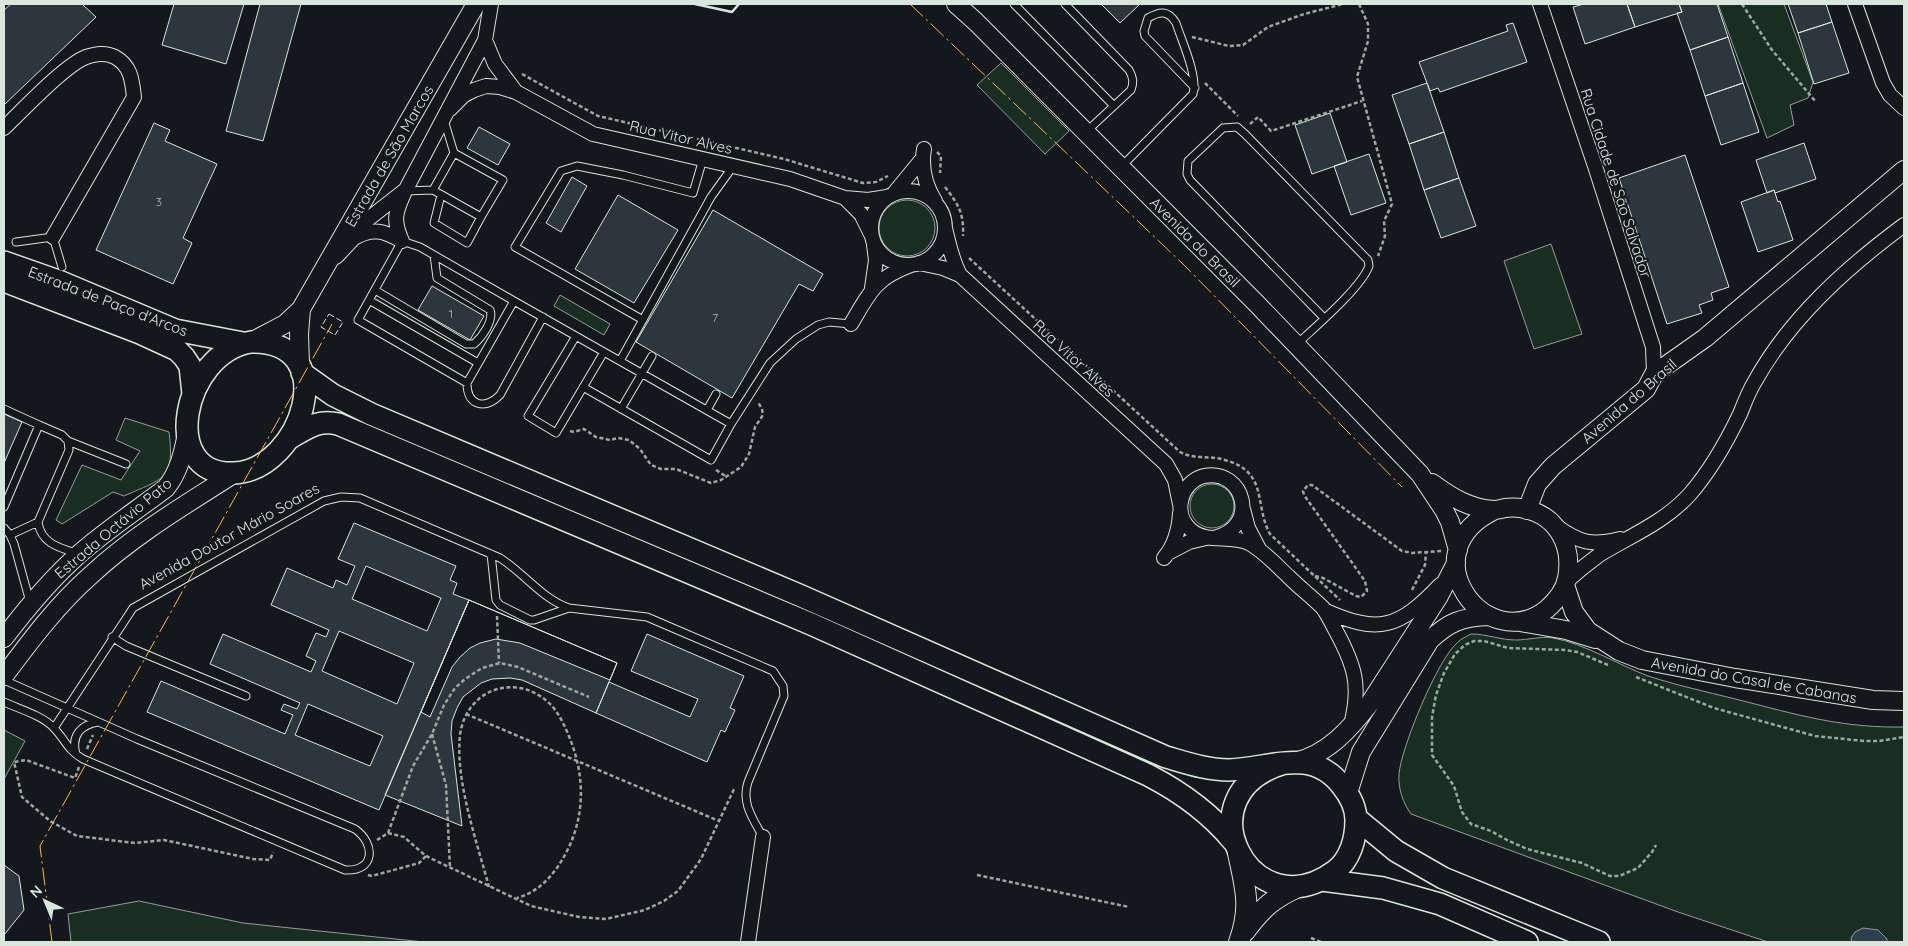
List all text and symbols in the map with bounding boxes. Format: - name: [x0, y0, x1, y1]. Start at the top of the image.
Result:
- street label: Estrada de São Marcos: [341, 82, 437, 230]
- street label: Rua Cidade de São Salvador: [1576, 86, 1656, 280]
- street label: Rua Vitor Alves: [628, 116, 734, 158]
- street label: Avenida do Brasil: [1146, 193, 1244, 291]
- house number: 3: [156, 194, 162, 209]
- street label: Estrada de Paço d'Arcos: [26, 262, 190, 340]
- house number: 1: [449, 306, 453, 321]
- house number: 7: [712, 310, 718, 325]
- street label: Rua Vitor Alves: [1029, 315, 1119, 401]
- street label: Avenida do Brasil: [1577, 354, 1681, 448]
- street label: Estrada Octávio Pato: [50, 473, 176, 583]
- street label: Avenida Doutor Mário Soares: [135, 478, 323, 594]
- street label: Avenida do Casal de Cabanas: [1650, 653, 1858, 707]
- north arrow: [20, 876, 70, 926]
- text: N: [26, 882, 46, 902]

